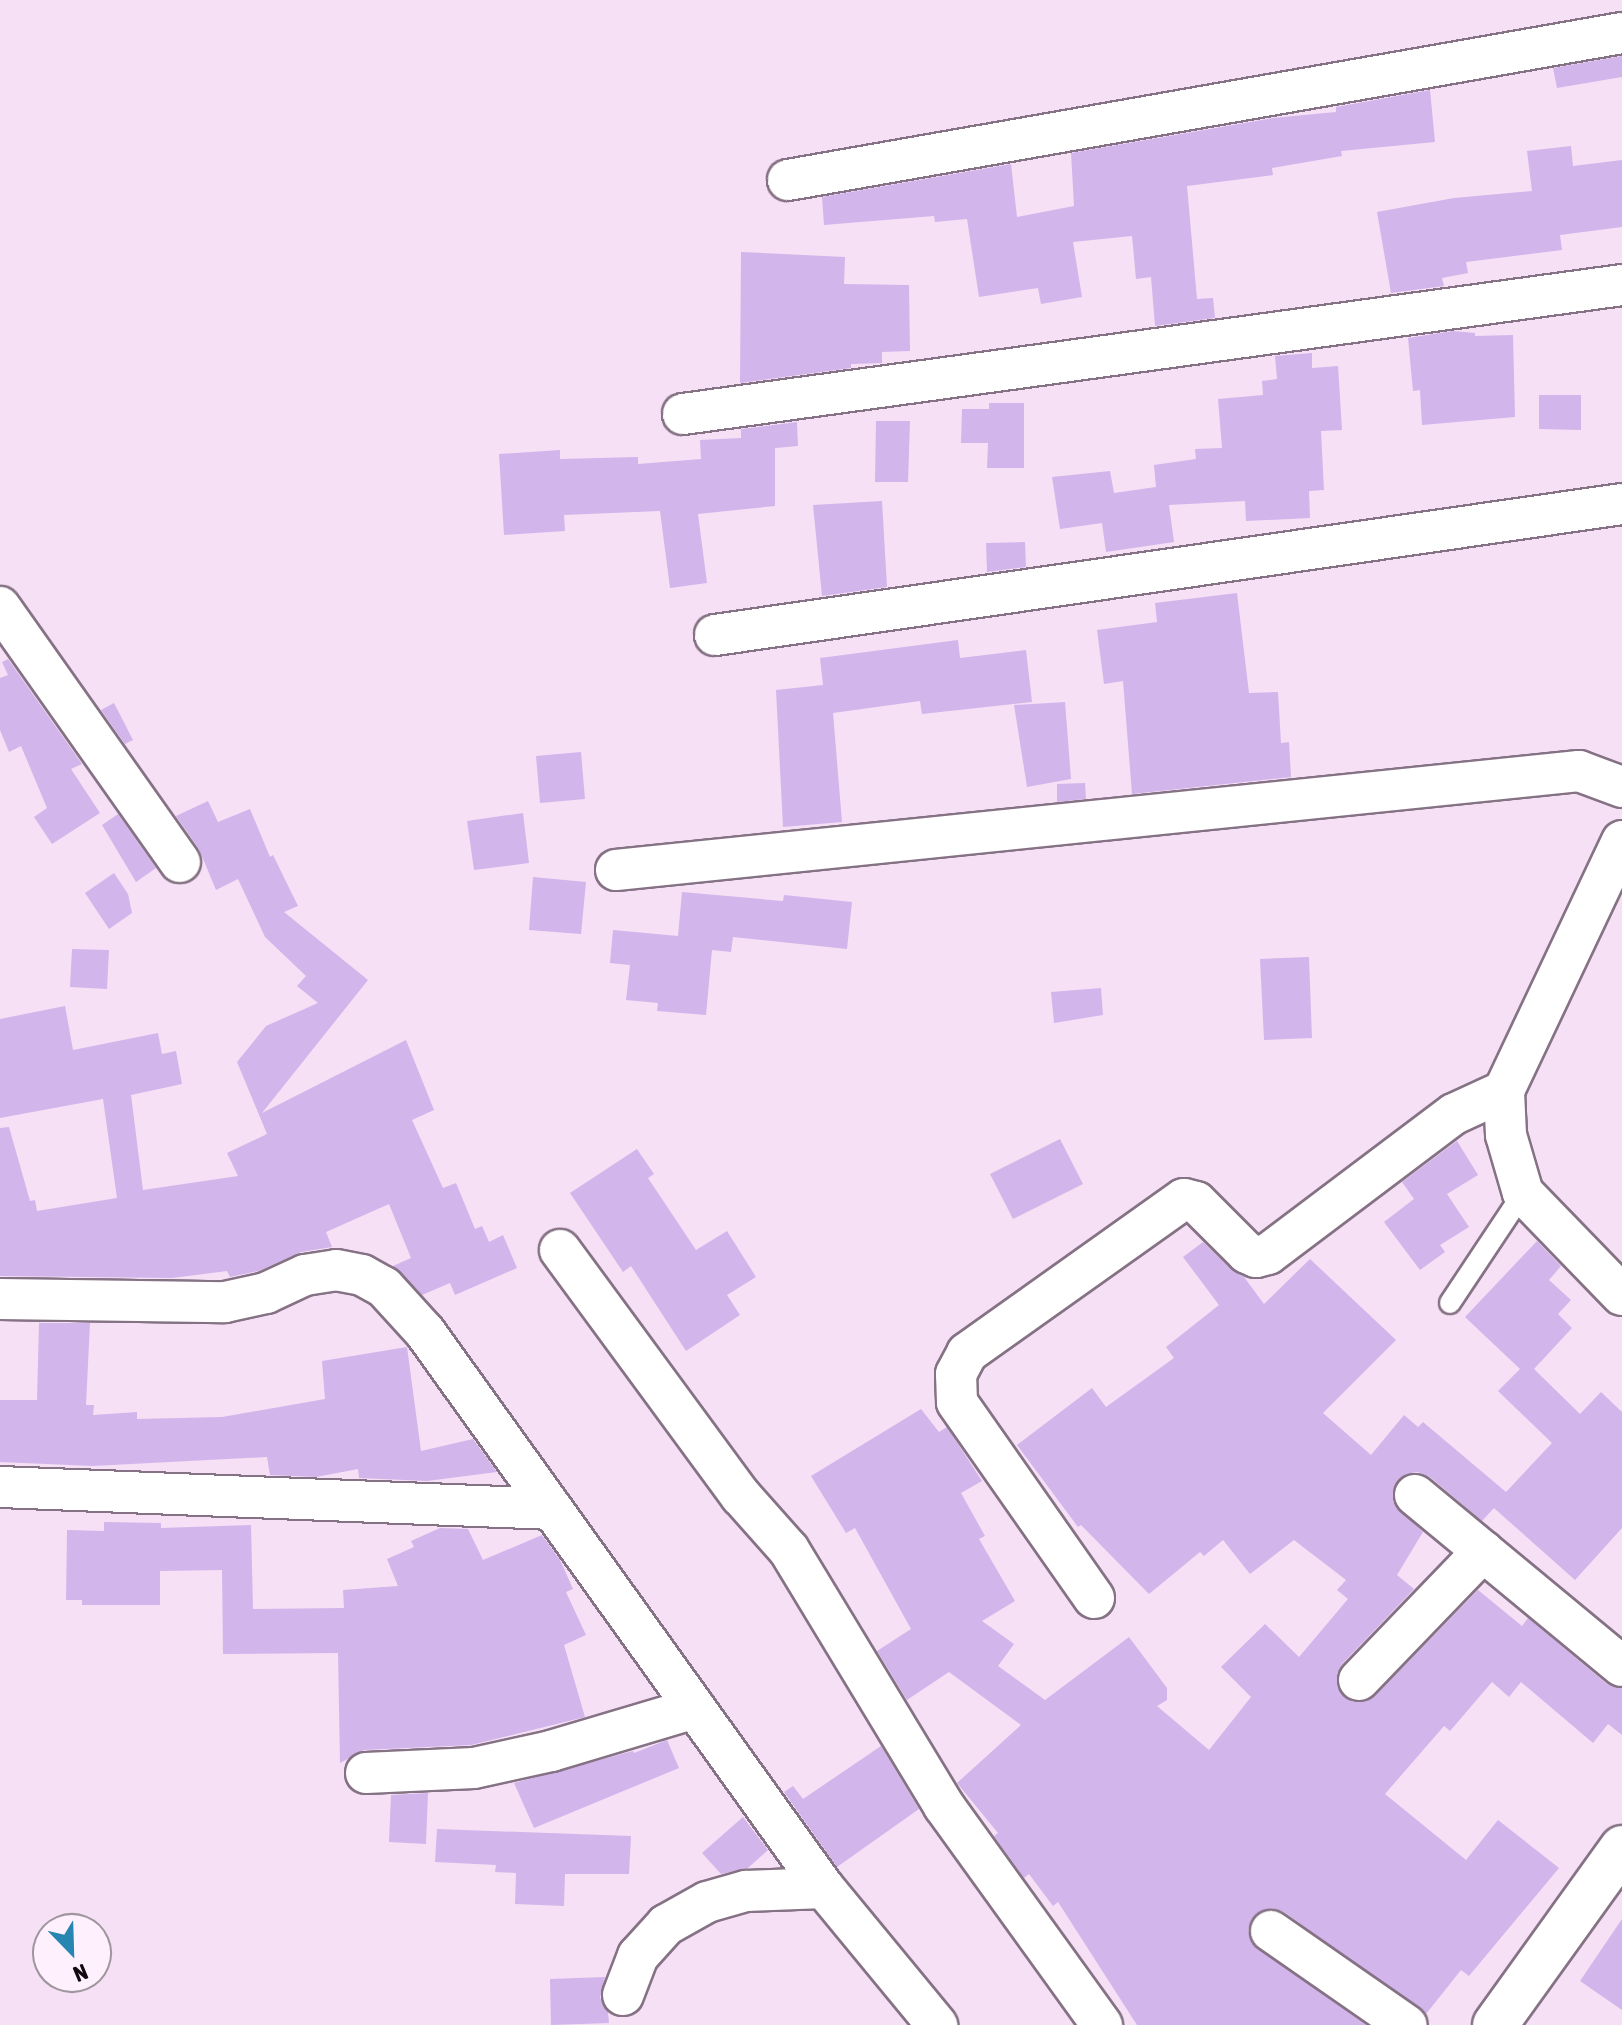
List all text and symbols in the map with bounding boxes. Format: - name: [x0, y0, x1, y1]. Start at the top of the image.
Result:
- north arrow: [32, 1913, 112, 1993]
- text: N: [70, 1959, 92, 1988]

